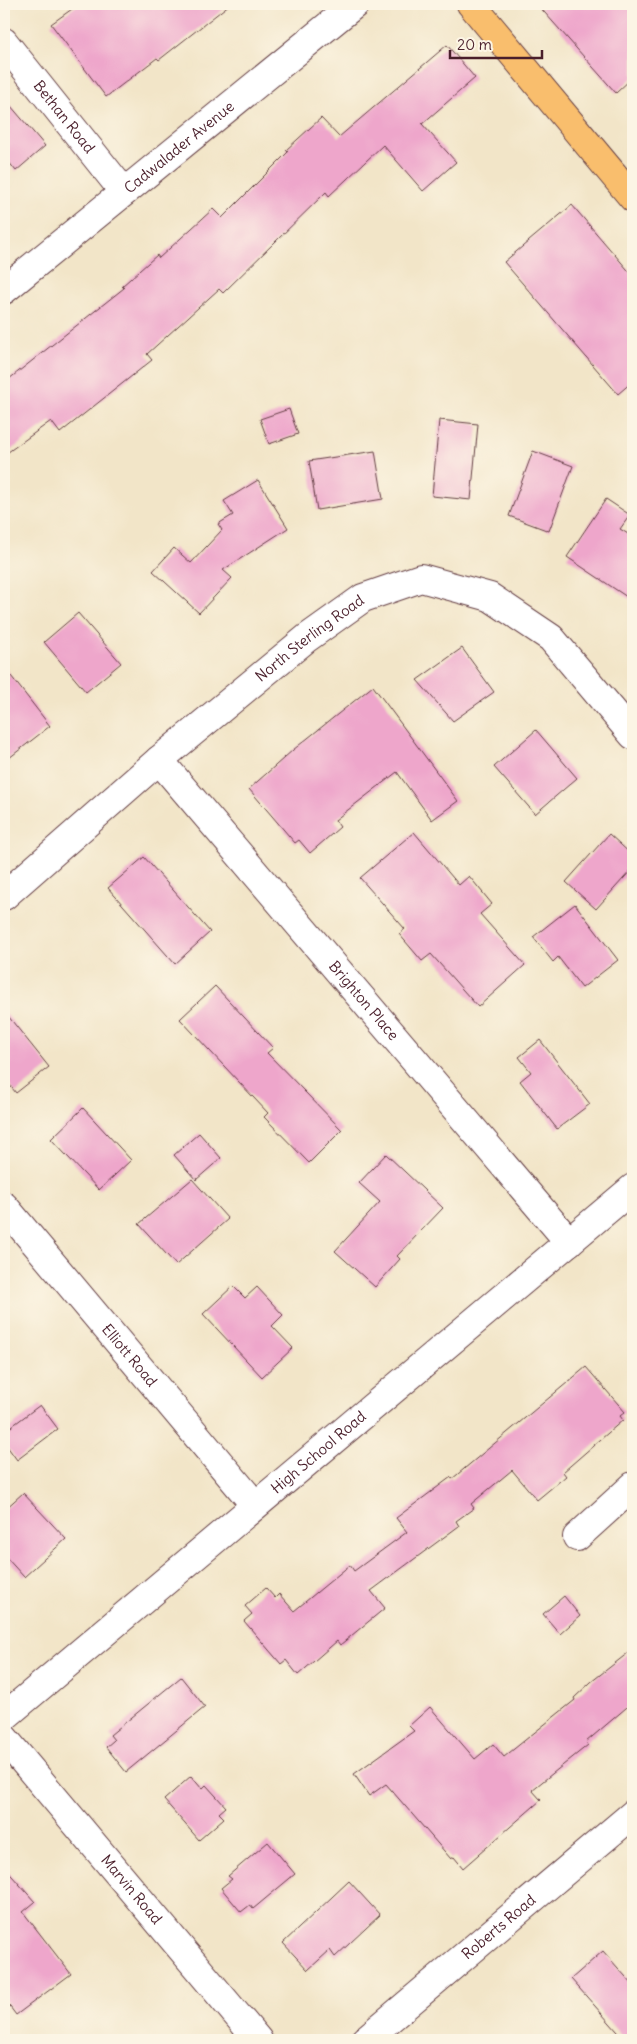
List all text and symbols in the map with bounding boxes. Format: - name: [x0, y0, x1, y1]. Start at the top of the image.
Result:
- scale bar: [450, 28, 542, 60]
- text: 20 m: [457, 35, 492, 54]
- street label: Bethan Road: [30, 76, 99, 157]
- street label: Cadwalader Avenue: [120, 96, 238, 197]
- street label: North Sterling Road: [251, 590, 368, 686]
- street label: Brighton Place: [325, 957, 403, 1044]
- street label: Elliott Road: [98, 1320, 162, 1390]
- street label: High School Road: [267, 1407, 370, 1497]
- street label: Marvin Road: [97, 1851, 167, 1928]
- street label: Roberts Road: [458, 1890, 540, 1963]

